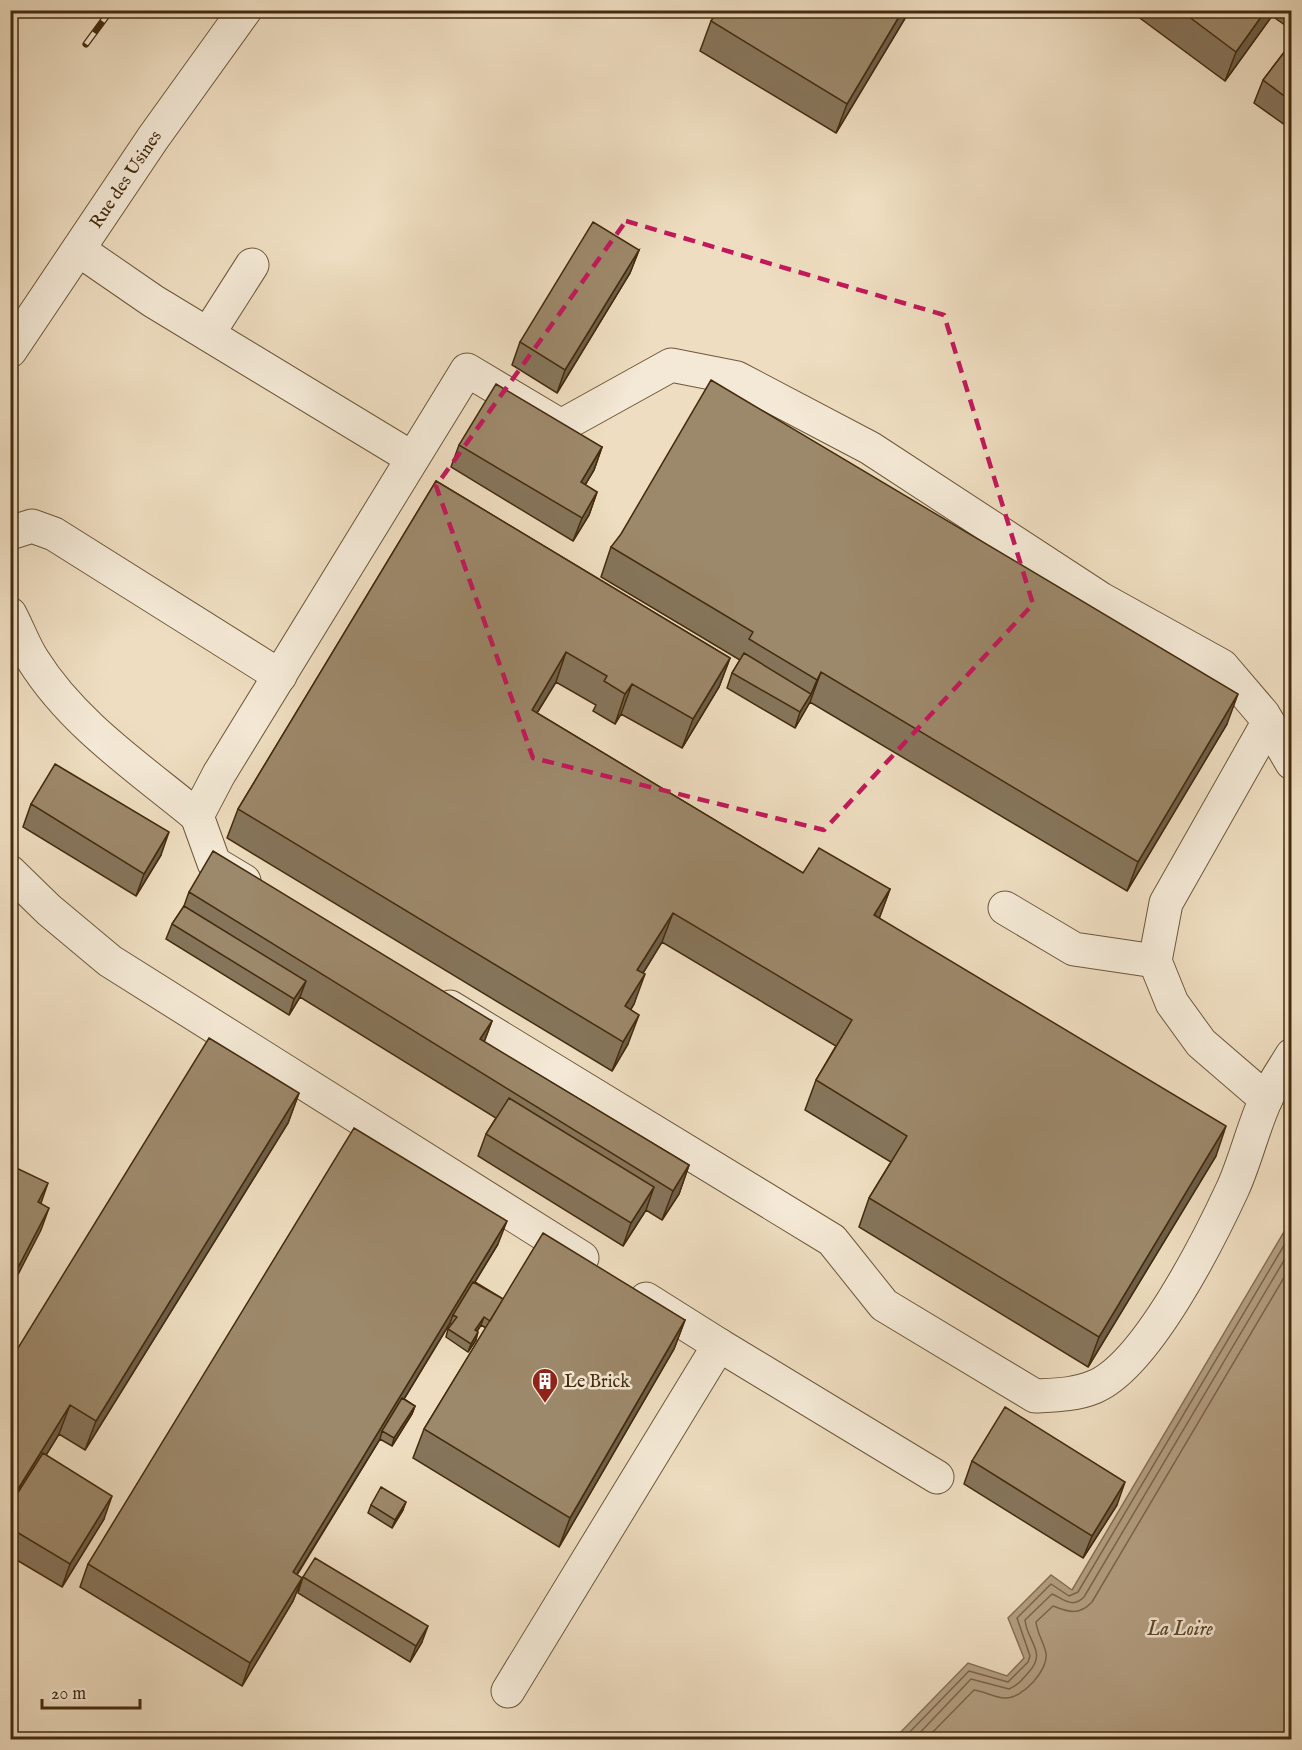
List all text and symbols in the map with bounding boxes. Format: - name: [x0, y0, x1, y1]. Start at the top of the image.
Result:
- street label: Rue des Usines: [85, 126, 168, 233]
- building icon: Le Brick: [530, 1366, 560, 1404]
- place label: Le Brick: [564, 1371, 630, 1394]
- water label: La Loire: [1146, 1617, 1213, 1642]
- scale bar: [42, 1672, 140, 1710]
- text: 20 m: [51, 1683, 86, 1706]

